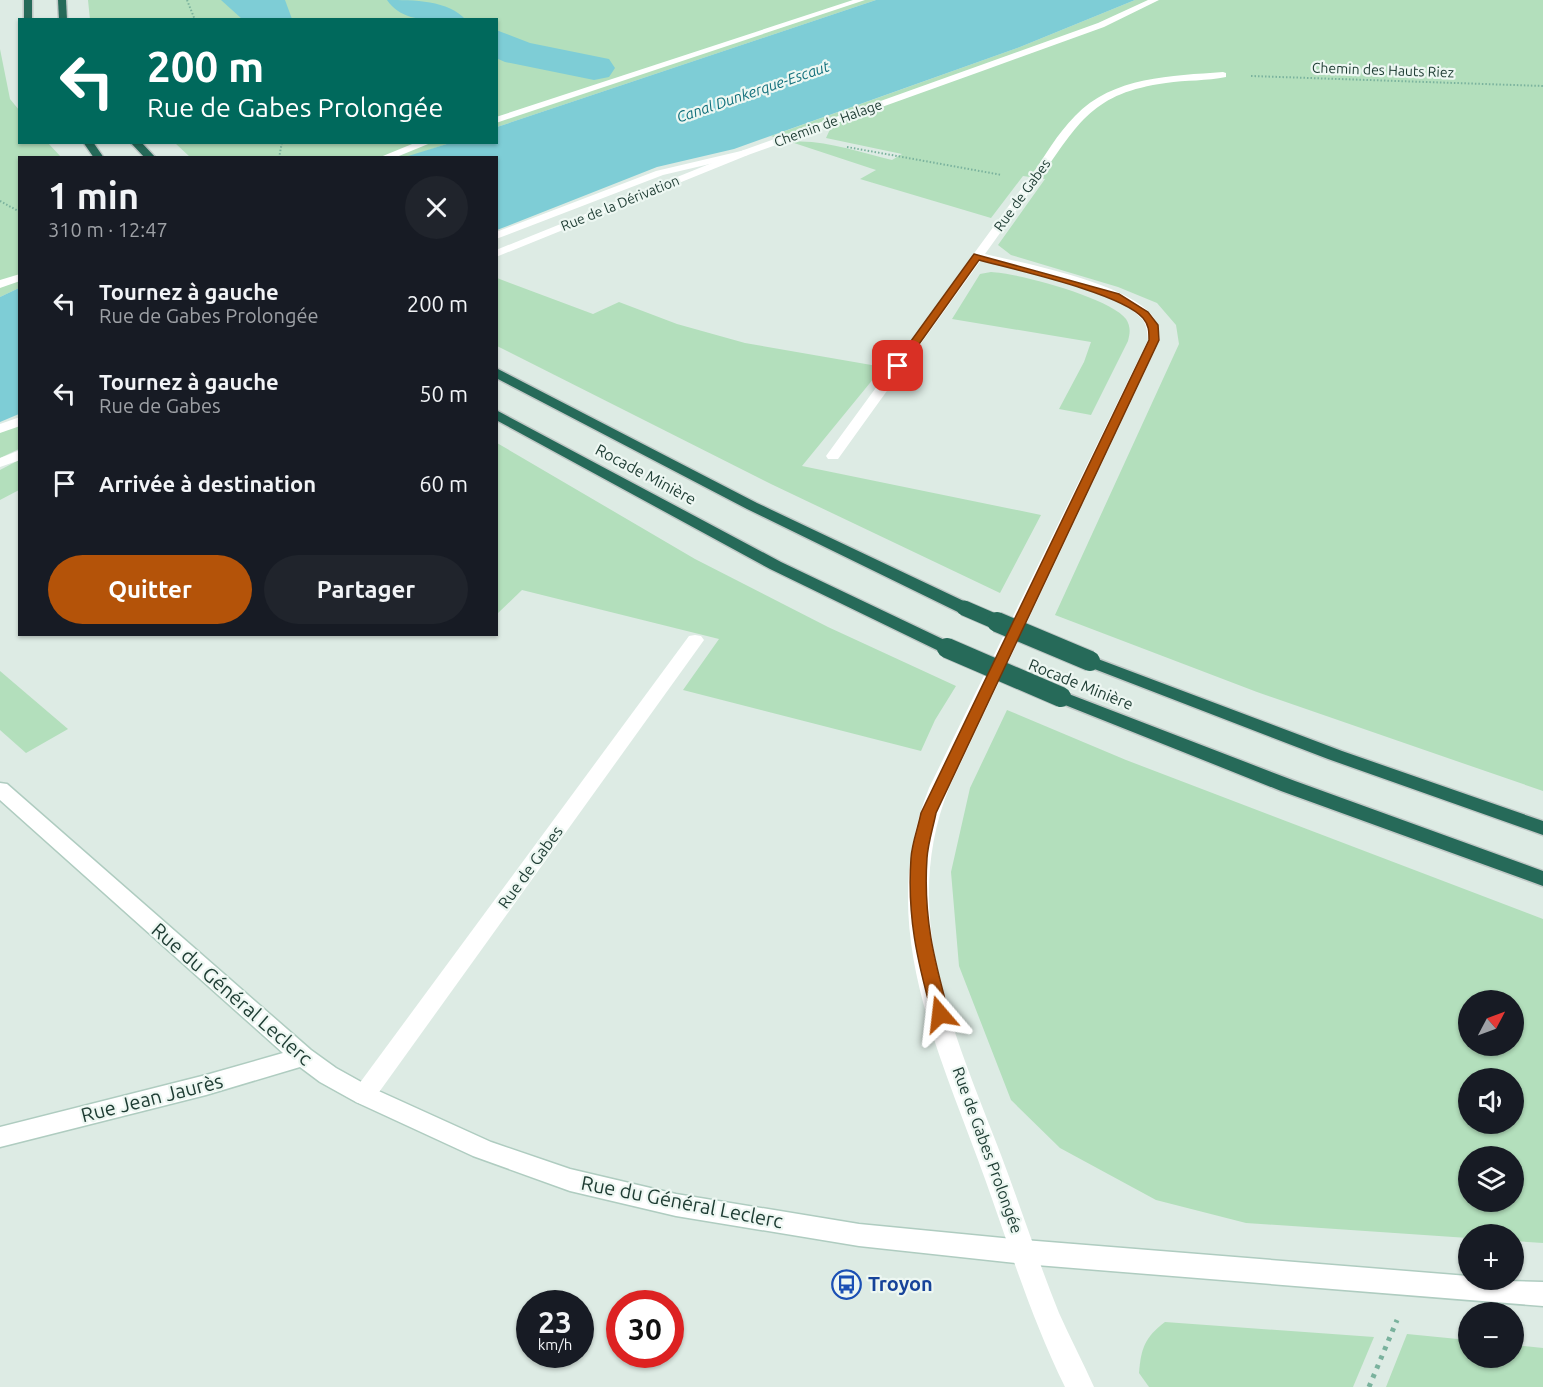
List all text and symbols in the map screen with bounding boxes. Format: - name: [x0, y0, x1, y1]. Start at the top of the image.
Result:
- icon: left: [48, 42, 126, 120]
- text: 200 m: [147, 43, 264, 90]
- water label: Canal Dunkerque-Escaut: [674, 57, 832, 126]
- street label: Chemin des Hauts Riez: [1312, 60, 1454, 80]
- text: Rue de Gabes Prolongée: [147, 92, 443, 122]
- street label: Chemin de Halage: [772, 96, 884, 150]
- street label: Rue de Gabes: [990, 156, 1054, 234]
- street label: Rue de la Dérivation: [558, 172, 682, 234]
- text: 1 min: [48, 175, 139, 216]
- button: close: [405, 176, 468, 239]
- text: 310 m · 12:47: [48, 218, 168, 241]
- text: Tournez à gauche: [99, 279, 279, 304]
- icon: left: [48, 287, 81, 320]
- text: 200 m: [407, 291, 468, 316]
- text: Rue de Gabes Prolongée: [99, 304, 319, 327]
- pin: [872, 340, 923, 391]
- icon: arrive: [881, 349, 914, 382]
- text: Tournez à gauche: [99, 369, 279, 394]
- icon: left: [48, 377, 81, 410]
- text: 50 m: [419, 381, 468, 406]
- text: Rue de Gabes: [99, 394, 221, 417]
- street label: Rocade Minière: [593, 440, 699, 508]
- icon: arrive: [48, 467, 81, 500]
- text: Arrivée à destination: [99, 471, 316, 496]
- text: 60 m: [419, 471, 468, 496]
- button: Quitter: [48, 555, 252, 624]
- button: Partager: [264, 555, 468, 624]
- street label: Rocade Minière: [1026, 655, 1136, 713]
- street label: Rue de Gabes: [494, 822, 566, 912]
- street label: Rue du Général Leclerc: [147, 918, 317, 1070]
- position arrow: [908, 982, 972, 1046]
- north arrow: [1458, 990, 1524, 1056]
- map controls: [1458, 990, 1524, 1368]
- street label: Rue de Gabes Prolongée: [950, 1064, 1026, 1236]
- button: sound: [1458, 1068, 1524, 1134]
- street label: Rue Jean Jaurès: [79, 1069, 225, 1126]
- button: layers: [1458, 1146, 1524, 1212]
- street label: Rue du Général Leclerc: [579, 1171, 785, 1232]
- button: +: [1458, 1224, 1524, 1290]
- bus stop icon: Troyon: [831, 1268, 863, 1300]
- place label: Troyon: [868, 1272, 933, 1295]
- speed limit sign: 30: [606, 1290, 684, 1368]
- button: −: [1458, 1302, 1524, 1368]
- text: 23: [538, 1305, 572, 1339]
- text: km/h: [538, 1336, 572, 1353]

